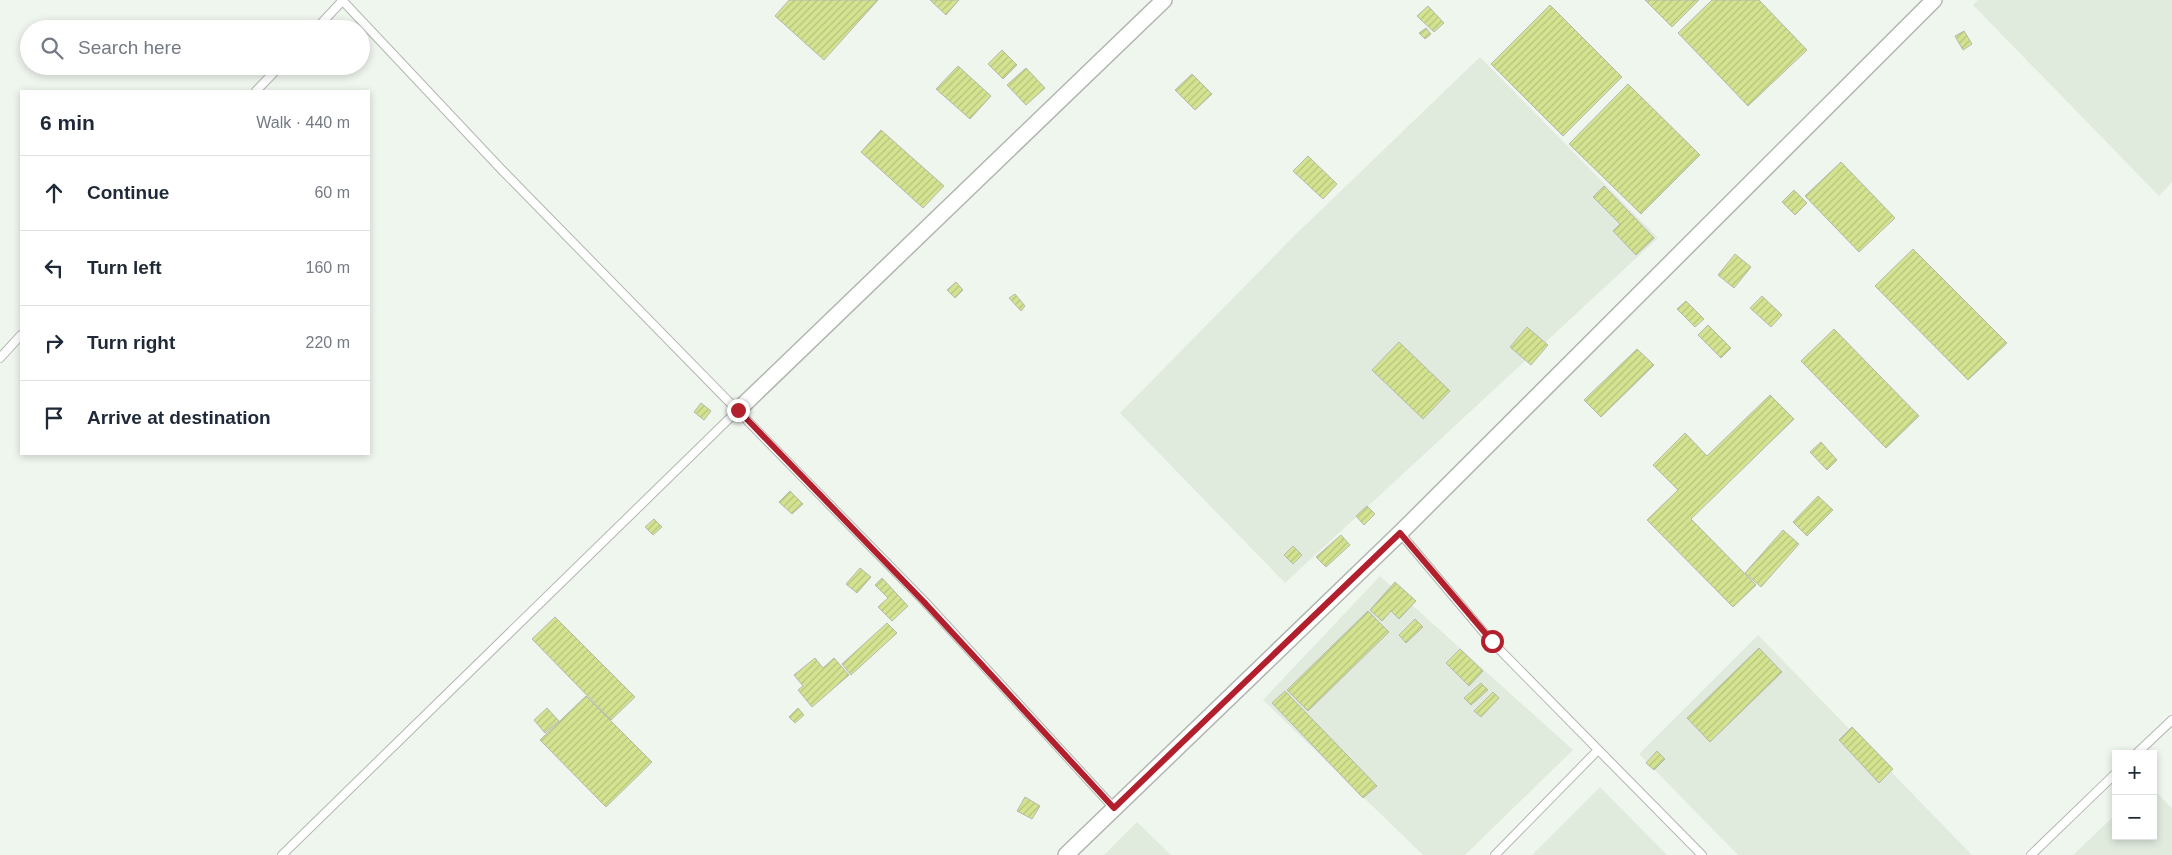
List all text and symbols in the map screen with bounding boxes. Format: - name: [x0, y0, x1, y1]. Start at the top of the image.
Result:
- search box: [20, 20, 370, 75]
- icon: search: [38, 34, 66, 62]
- text: Search here: [78, 37, 182, 58]
- text: 6 min: [40, 111, 95, 134]
- text: Walk · 440 m: [256, 114, 350, 131]
- icon: ahead: [40, 179, 68, 207]
- text: Continue: [87, 182, 169, 203]
- text: 60 m: [314, 184, 350, 201]
- icon: left: [40, 254, 68, 282]
- text: Turn left: [87, 257, 162, 278]
- text: 160 m: [306, 259, 350, 276]
- icon: right: [40, 329, 68, 357]
- text: Turn right: [87, 332, 175, 353]
- text: 220 m: [306, 334, 350, 351]
- route end: [727, 399, 750, 422]
- icon: arrive: [40, 404, 68, 432]
- text: Arrive at destination: [87, 407, 271, 428]
- route start: [1481, 630, 1504, 653]
- map controls: [2112, 750, 2157, 840]
- button: +: [2112, 750, 2157, 795]
- button: −: [2112, 795, 2157, 840]

